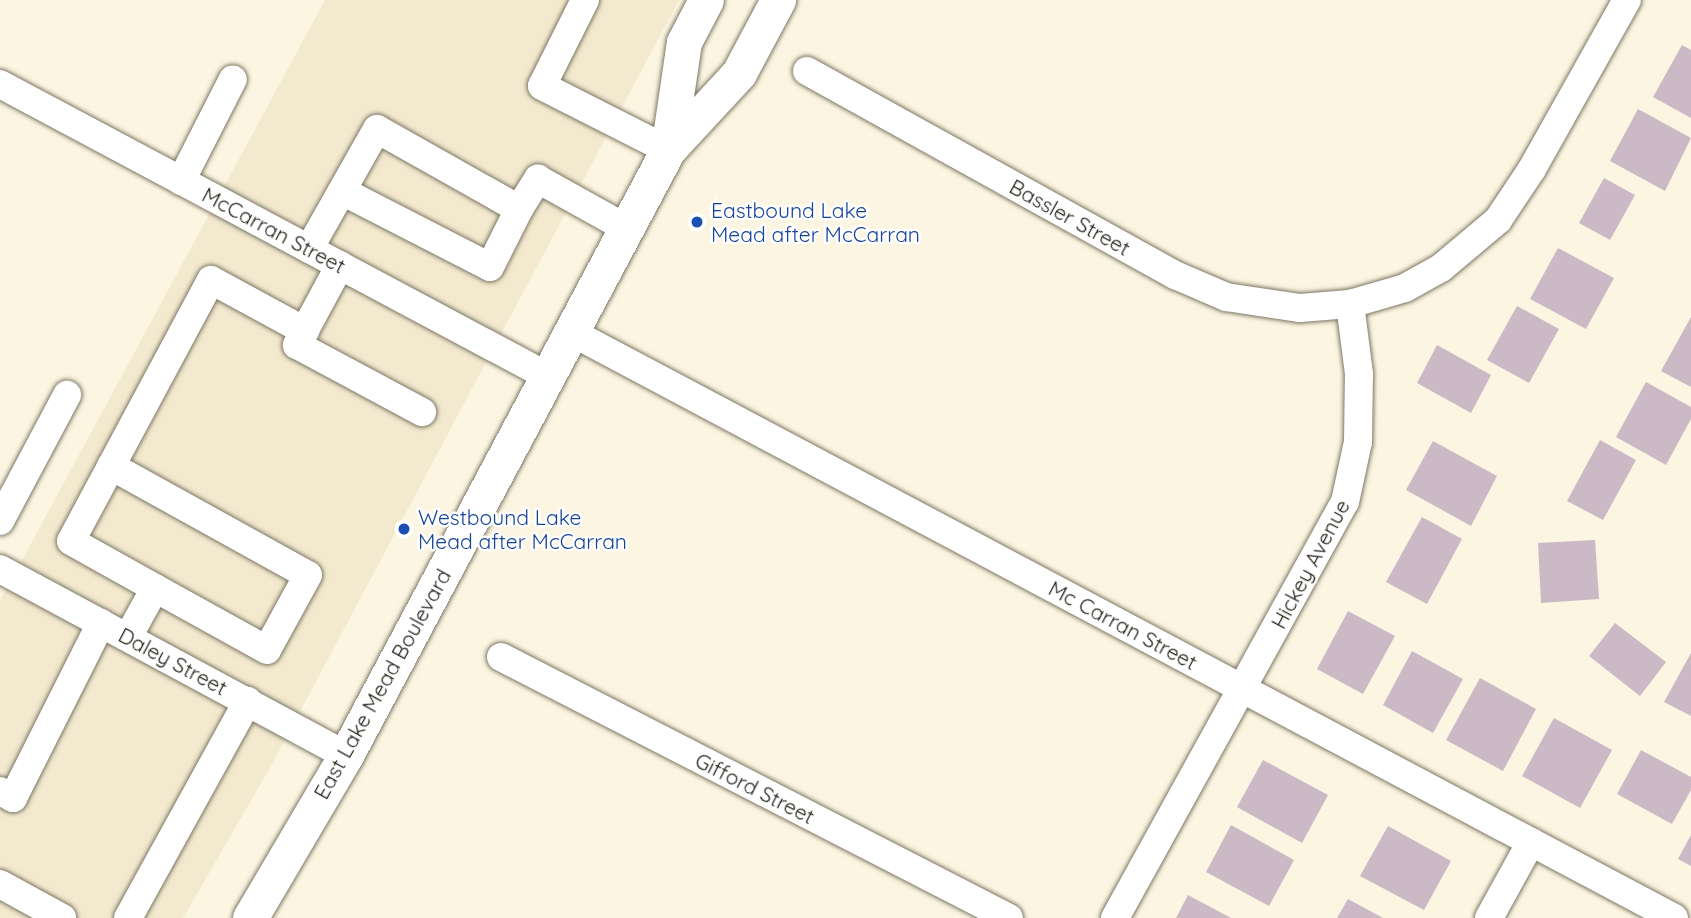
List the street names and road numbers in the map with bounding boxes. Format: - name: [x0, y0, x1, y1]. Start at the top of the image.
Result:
- street label: Bassler Street: [1005, 174, 1135, 260]
- street label: McCarran Street: [198, 182, 350, 278]
- street label: Hickey Avenue: [1265, 495, 1355, 633]
- street label: East Lake Mead Boulevard: [308, 565, 456, 803]
- street label: Mc Carran Street: [1045, 575, 1201, 675]
- street label: Daley Street: [114, 622, 232, 700]
- street label: Gifford Street: [691, 747, 819, 829]

